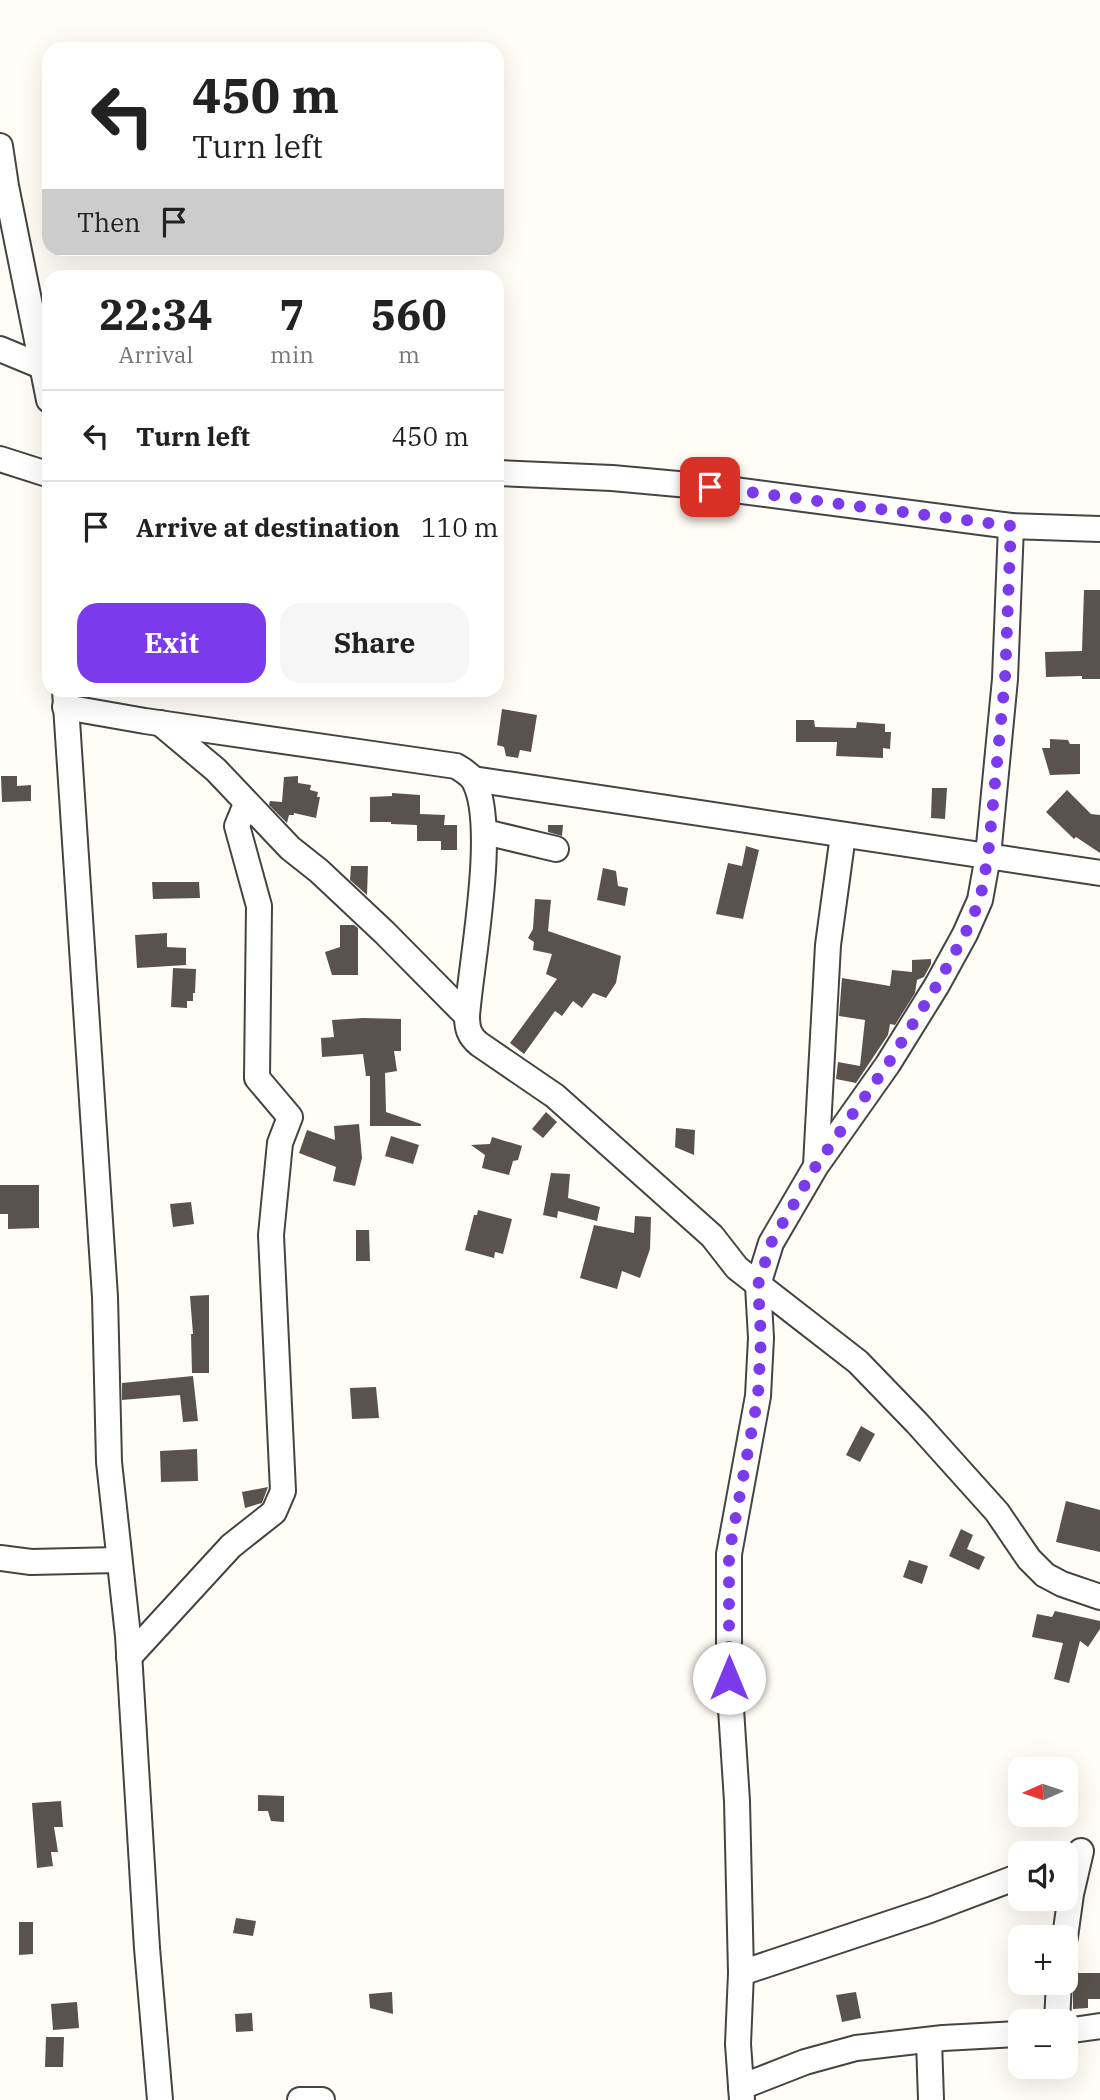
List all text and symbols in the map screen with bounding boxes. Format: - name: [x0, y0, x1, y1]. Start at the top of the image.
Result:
- text: 450 m: [192, 63, 339, 126]
- icon: left: [77, 70, 168, 161]
- text: Turn left: [192, 125, 323, 167]
- icon: arrive: [155, 203, 193, 241]
- text: Then: [77, 205, 141, 239]
- text: 22:34: [99, 287, 213, 342]
- text: 7: [279, 287, 305, 342]
- text: 560: [371, 287, 447, 342]
- text: Arrival: [119, 339, 193, 369]
- text: min: [270, 339, 314, 369]
- text: m: [398, 339, 420, 369]
- icon: left: [77, 417, 115, 455]
- text: Turn left: [136, 419, 250, 453]
- text: 450 m: [391, 419, 469, 453]
- pin: [680, 457, 740, 517]
- icon: arrive: [691, 468, 729, 506]
- icon: arrive: [77, 508, 115, 546]
- text: Arrive at destination: [136, 510, 400, 544]
- text: 110 m: [421, 510, 499, 544]
- button: Exit: [77, 603, 266, 683]
- button: Share: [280, 603, 469, 683]
- position arrow: [692, 1641, 766, 1715]
- north arrow: [1008, 1757, 1078, 1827]
- map controls: [1008, 1757, 1078, 2079]
- button: sound: [1008, 1841, 1078, 1911]
- button: +: [1008, 1925, 1078, 1995]
- button: −: [1008, 2009, 1078, 2079]

